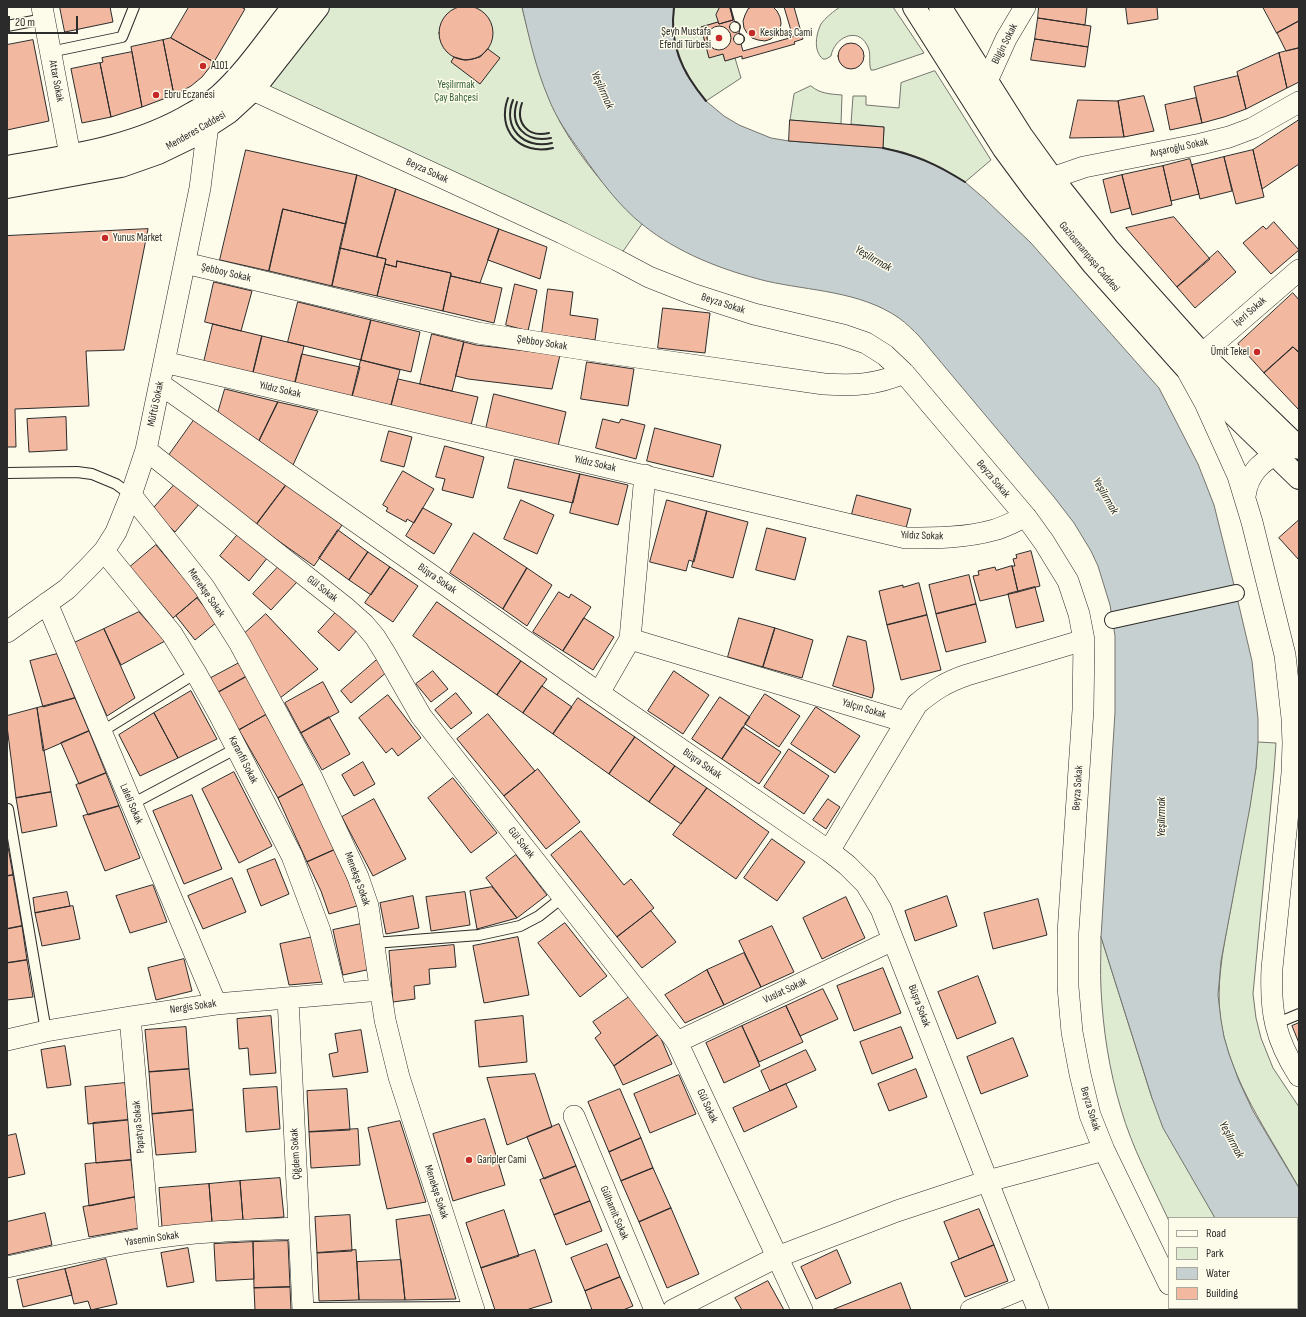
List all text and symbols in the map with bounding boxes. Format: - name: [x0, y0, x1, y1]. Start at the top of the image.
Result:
- scale bar: [10, 8, 80, 34]
- text: 20 m: [15, 15, 35, 30]
- street label: Bilgin Sokak: [989, 21, 1021, 67]
- place label: Şeyh Mustafa Efendi Türbesi: [660, 25, 711, 51]
- place label: Kesikbaş Cami: [760, 26, 812, 40]
- marker: Kesikbaş Cami: [747, 28, 757, 38]
- marker: Şeyh Mustafa Efendi Türbesi: [714, 33, 724, 43]
- street label: Attar Sokak: [45, 59, 67, 103]
- place label: A101: [211, 59, 228, 73]
- marker: A101: [198, 61, 208, 71]
- water label: Yeşilırmak: [587, 69, 617, 111]
- park label: Yeşilırmak Çay Bahçesi: [434, 78, 478, 104]
- place label: Ebru Eczanesi: [164, 88, 215, 102]
- marker: Ebru Eczanesi: [151, 90, 161, 100]
- street label: Menderes Caddesi: [164, 109, 228, 153]
- street label: Avşaroğlu Sokak: [1149, 135, 1209, 161]
- street label: Beyza Sokak: [404, 155, 450, 187]
- street label: Gaziosmanpaşa Caddesi: [1056, 219, 1122, 295]
- place label: Yunus Market: [113, 231, 162, 245]
- marker: Yunus Market: [100, 233, 110, 243]
- water label: Yeşilırmak: [852, 243, 894, 275]
- street label: Şebboy Sokak: [200, 261, 252, 285]
- street label: Beyza Sokak: [699, 291, 747, 317]
- street label: İşeri Sokak: [1231, 294, 1269, 330]
- street label: Şebboy Sokak: [516, 333, 568, 353]
- place label: Ümit Tekel: [1211, 345, 1249, 359]
- marker: Ümit Tekel: [1252, 347, 1262, 357]
- street label: Yıldız Sokak: [258, 379, 302, 401]
- street label: Müftü Sokak: [145, 380, 167, 428]
- street label: Yıldız Sokak: [573, 453, 617, 475]
- street label: Beyza Sokak: [973, 457, 1013, 501]
- water label: Yeşilırmak: [1089, 475, 1121, 517]
- street label: Yıldız Sokak: [901, 529, 943, 543]
- street label: Büşra Sokak: [415, 561, 459, 597]
- street label: Menekşe Sokak: [184, 566, 228, 620]
- street label: Gül Sokak: [304, 573, 340, 605]
- street label: Yalçın Sokak: [840, 696, 888, 722]
- street label: Karanfil Sokak: [225, 734, 261, 786]
- street label: Büşra Sokak: [680, 746, 724, 782]
- street label: Beyza Sokak: [1070, 765, 1086, 811]
- street label: Laleli Sokak: [117, 782, 145, 826]
- water label: Yeşilırmak: [1155, 797, 1169, 837]
- street label: Gül Sokak: [505, 825, 537, 861]
- street label: Menekşe Sokak: [341, 850, 373, 908]
- street label: Vuslat Sokak: [761, 975, 809, 1007]
- street label: Büşra Sokak: [905, 983, 933, 1029]
- street label: Nergis Sokak: [169, 997, 217, 1017]
- street label: Beyza Sokak: [1077, 1085, 1103, 1133]
- street label: Gül Sokak: [693, 1087, 721, 1125]
- street label: Papatya Sokak: [130, 1100, 148, 1154]
- water label: Yeşilırmak: [1215, 1119, 1247, 1161]
- street label: Çiğdem Sokak: [288, 1128, 304, 1180]
- place label: Garipler Cami: [477, 1153, 526, 1167]
- marker: Garipler Cami: [464, 1155, 474, 1165]
- street label: Menekşe Sokak: [421, 1163, 451, 1221]
- street label: Gülhamit Sokak: [597, 1184, 631, 1242]
- legend: [1168, 1217, 1298, 1309]
- text: Road: [1206, 1226, 1226, 1241]
- street label: Yasemin Sokak: [124, 1229, 180, 1249]
- text: Park: [1206, 1246, 1224, 1261]
- text: Water: [1206, 1266, 1230, 1281]
- text: Building: [1206, 1286, 1238, 1301]

